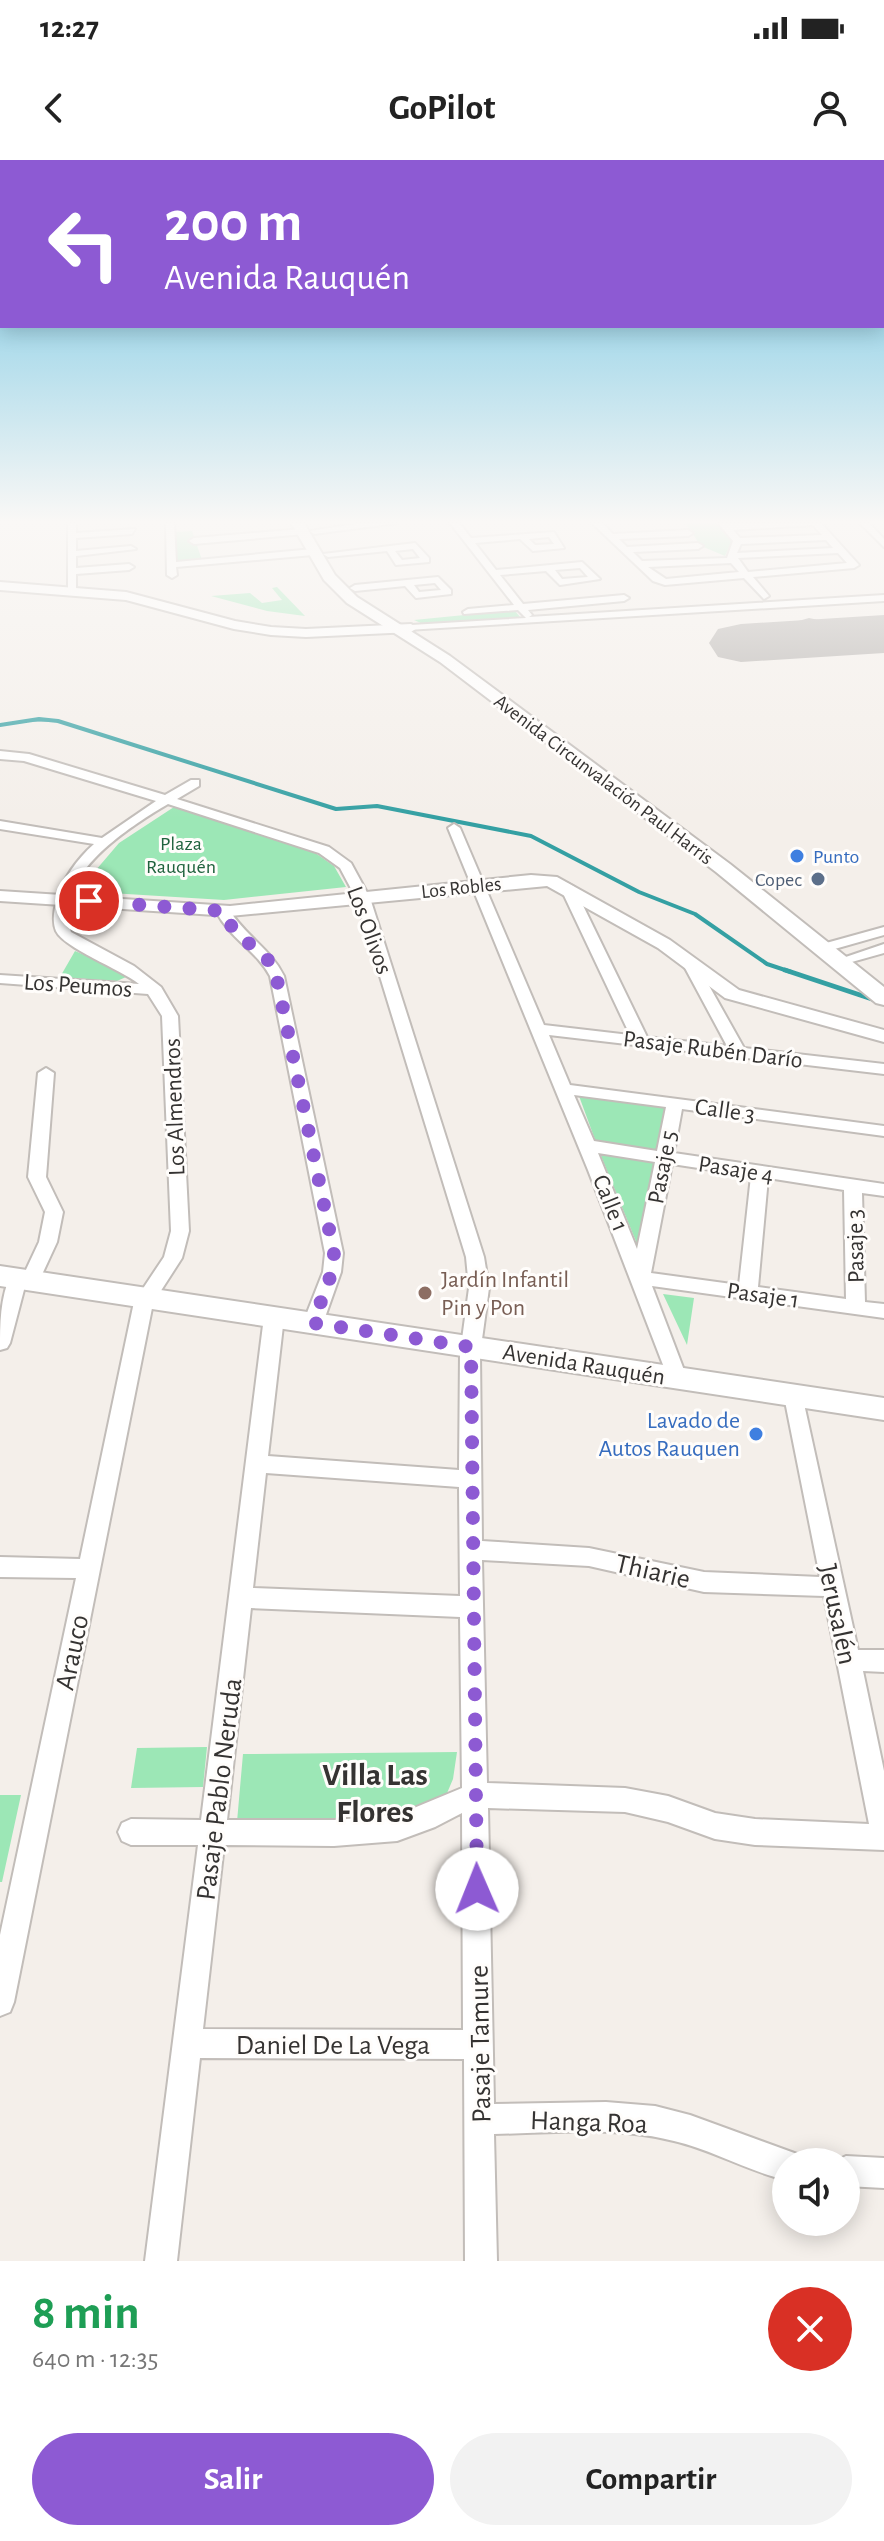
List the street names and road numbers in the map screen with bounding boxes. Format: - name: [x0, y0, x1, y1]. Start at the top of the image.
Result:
- street label: Avenida Circunvalación Paul Harris: [490, 691, 717, 869]
- street label: Los Robles: [420, 874, 502, 902]
- street label: Los Olivos: [342, 883, 396, 978]
- street label: Los Peumos: [23, 970, 133, 1002]
- street label: Pasaje Rubén Darío: [622, 1027, 804, 1073]
- street label: Los Almendros: [161, 1038, 189, 1176]
- street label: Calle 3: [693, 1095, 756, 1127]
- street label: Pasaje 5: [644, 1128, 682, 1206]
- street label: Pasaje 4: [697, 1152, 775, 1188]
- street label: Calle 1: [588, 1172, 632, 1235]
- street label: Pasaje 3: [843, 1209, 869, 1283]
- street label: Pasaje 1: [725, 1279, 800, 1313]
- street label: Avenida Rauquén: [501, 1340, 667, 1390]
- street label: Thiarie: [612, 1550, 693, 1594]
- street label: Jerusalén: [813, 1562, 861, 1667]
- street label: Arauco: [51, 1612, 95, 1693]
- street label: Pasaje Pablo Neruda: [192, 1676, 248, 1902]
- street label: Pasaje Tamure: [466, 1965, 496, 2123]
- street label: Daniel De La Vega: [236, 2032, 430, 2060]
- street label: Hanga Roa: [530, 2107, 648, 2139]

